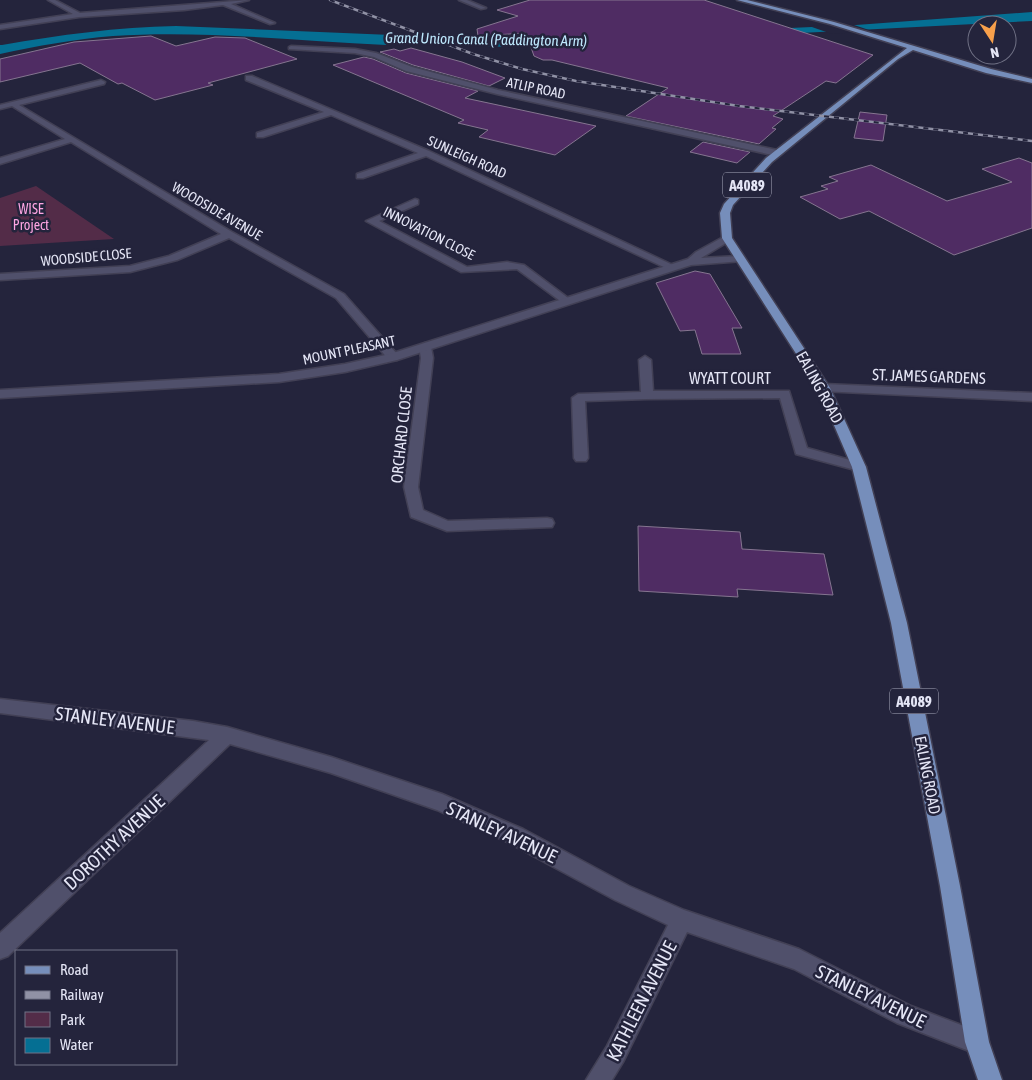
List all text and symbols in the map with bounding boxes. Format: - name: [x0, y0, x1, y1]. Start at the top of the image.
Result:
- north arrow: [967, 15, 1017, 65]
- water label: Grand Union Canal (Paddington Arm): [385, 29, 587, 49]
- text: N: [989, 44, 1000, 61]
- street label: ATLIP ROAD: [505, 74, 567, 102]
- street label: SUNLEIGH ROAD: [425, 132, 509, 182]
- road number: A4089: [723, 172, 771, 198]
- street label: WOODSIDE AVENUE: [169, 179, 265, 243]
- park label: WISE Project: [13, 201, 49, 233]
- street label: INNOVATION CLOSE: [381, 203, 477, 263]
- street label: WOODSIDE CLOSE: [40, 245, 132, 269]
- street label: MOUNT PLEASANT: [301, 332, 397, 368]
- street label: EALING ROAD: [793, 348, 847, 426]
- street label: ST. JAMES GARDENS: [872, 365, 986, 387]
- street label: WYATT COURT: [689, 369, 771, 387]
- street label: ORCHARD CLOSE: [387, 386, 415, 484]
- road number: A4089: [890, 688, 938, 714]
- street label: STANLEY AVENUE: [54, 702, 176, 738]
- street label: EALING ROAD: [912, 734, 944, 816]
- street label: DOROTHY AVENUE: [59, 790, 169, 894]
- street label: STANLEY AVENUE: [443, 797, 561, 867]
- street label: KATHLEEN AVENUE: [601, 937, 681, 1065]
- legend: [15, 950, 178, 1065]
- street label: STANLEY AVENUE: [813, 960, 929, 1032]
- text: Road: [60, 961, 89, 978]
- text: Railway: [60, 986, 104, 1003]
- text: Park: [60, 1011, 85, 1028]
- text: Water: [60, 1036, 93, 1053]

